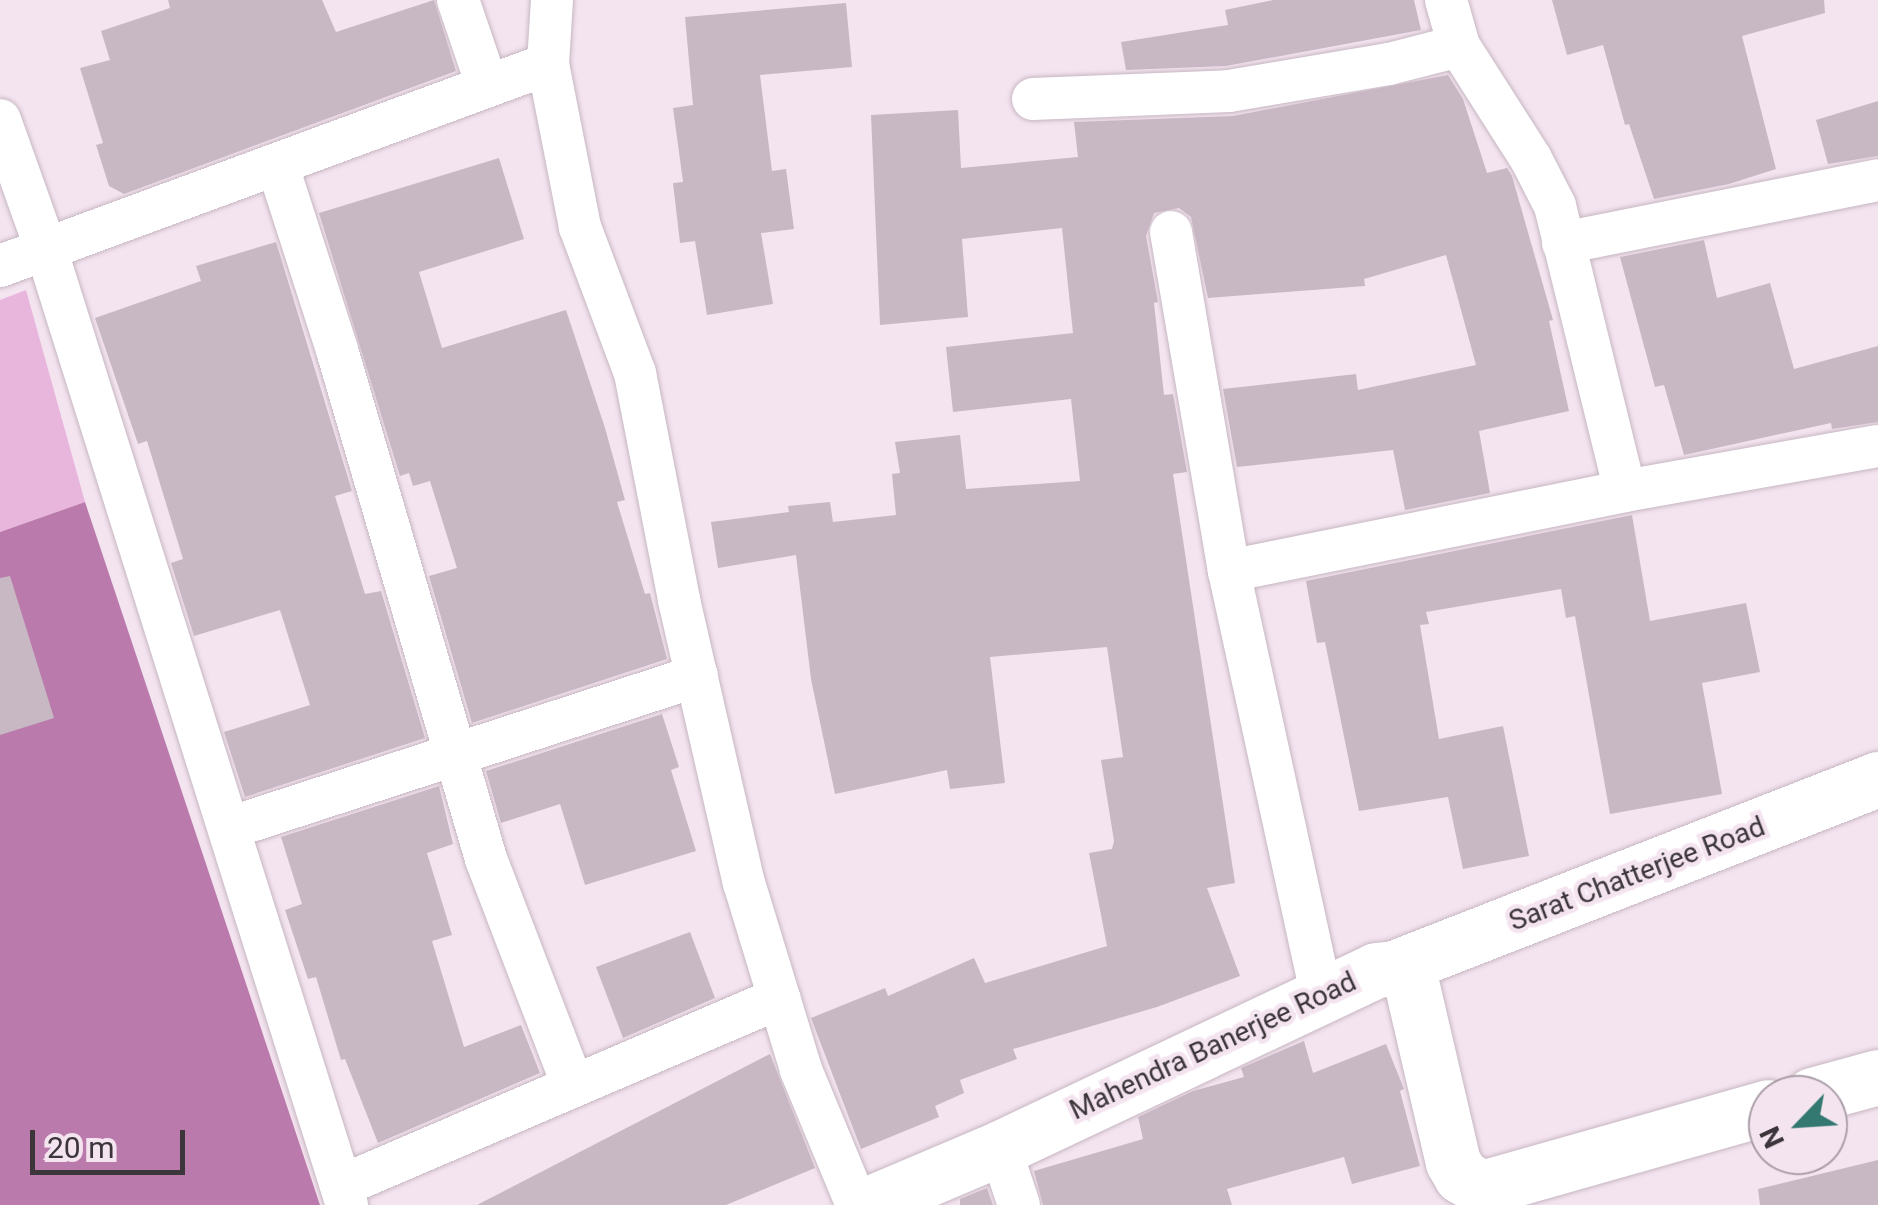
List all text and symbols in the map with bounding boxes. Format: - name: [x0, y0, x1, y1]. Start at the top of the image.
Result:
- street label: Sarat Chatterjee Road: [1504, 810, 1770, 938]
- street label: Mahendra Banerjee Road: [1064, 965, 1362, 1127]
- north arrow: [1748, 1075, 1848, 1175]
- scale bar: [35, 1110, 190, 1172]
- text: N: [1753, 1121, 1791, 1153]
- text: 20 m: [47, 1130, 114, 1165]

